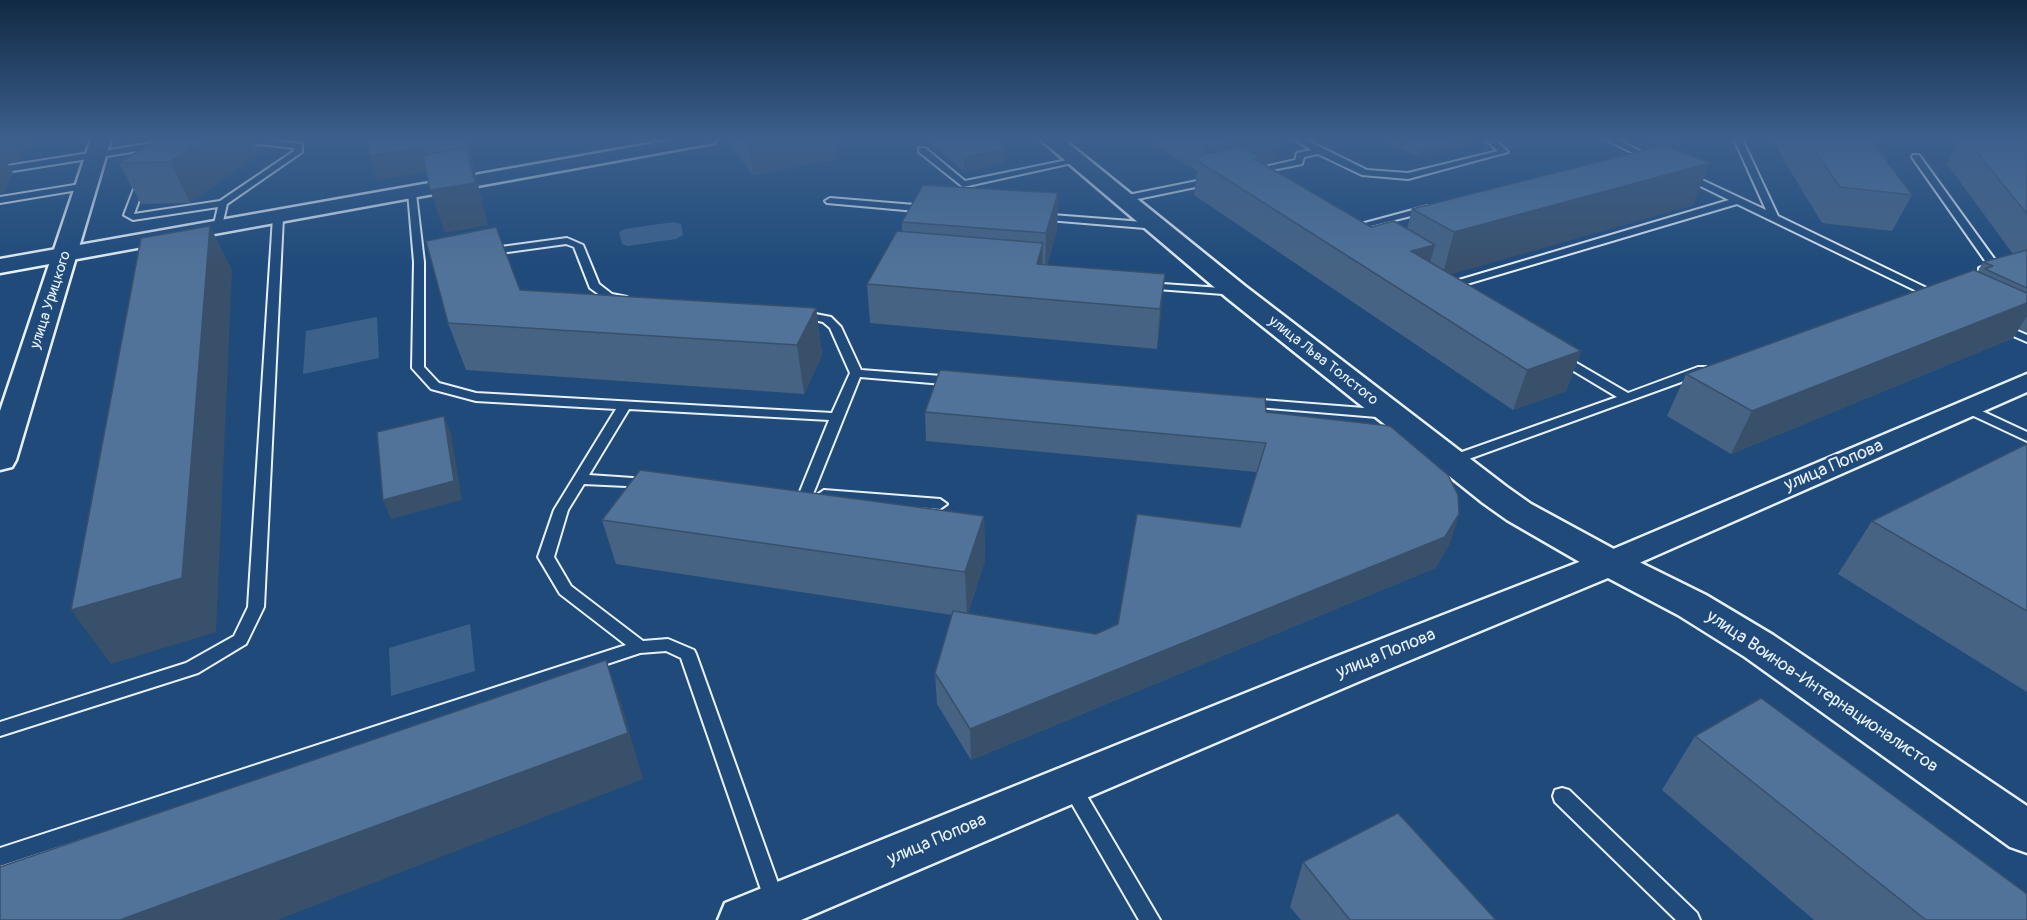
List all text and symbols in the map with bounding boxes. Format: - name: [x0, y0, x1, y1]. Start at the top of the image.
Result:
- street label: улица Урицкого: [27, 249, 75, 351]
- street label: улица Льва Толстого: [1264, 313, 1382, 409]
- street label: улица Попова: [1781, 435, 1887, 497]
- street label: улица Воинов-Интернационалистов: [1702, 606, 1942, 778]
- street label: улица Попова: [1333, 624, 1439, 684]
- street label: улица Попова: [884, 809, 990, 871]

